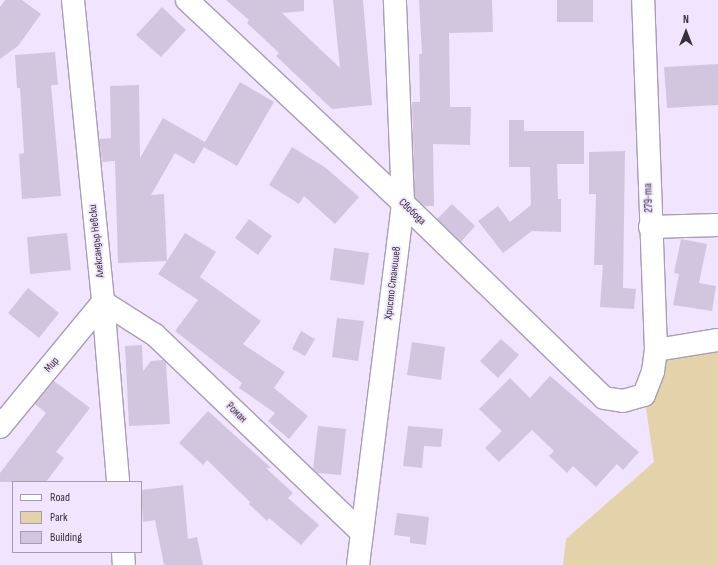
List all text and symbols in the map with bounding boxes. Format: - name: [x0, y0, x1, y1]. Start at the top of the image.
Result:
- north arrow: [666, 12, 706, 52]
- text: N: [683, 13, 689, 26]
- street label: 279-та: [642, 183, 656, 213]
- street label: Свобода: [396, 196, 428, 228]
- street label: Александър Невски: [87, 204, 107, 278]
- street label: Христо Станишев: [382, 246, 404, 320]
- street label: Мир: [42, 355, 62, 375]
- street label: Роман: [223, 400, 249, 426]
- legend: [12, 481, 142, 553]
- text: Road: [50, 490, 70, 505]
- text: Park: [50, 510, 68, 525]
- text: Building: [50, 530, 82, 545]

